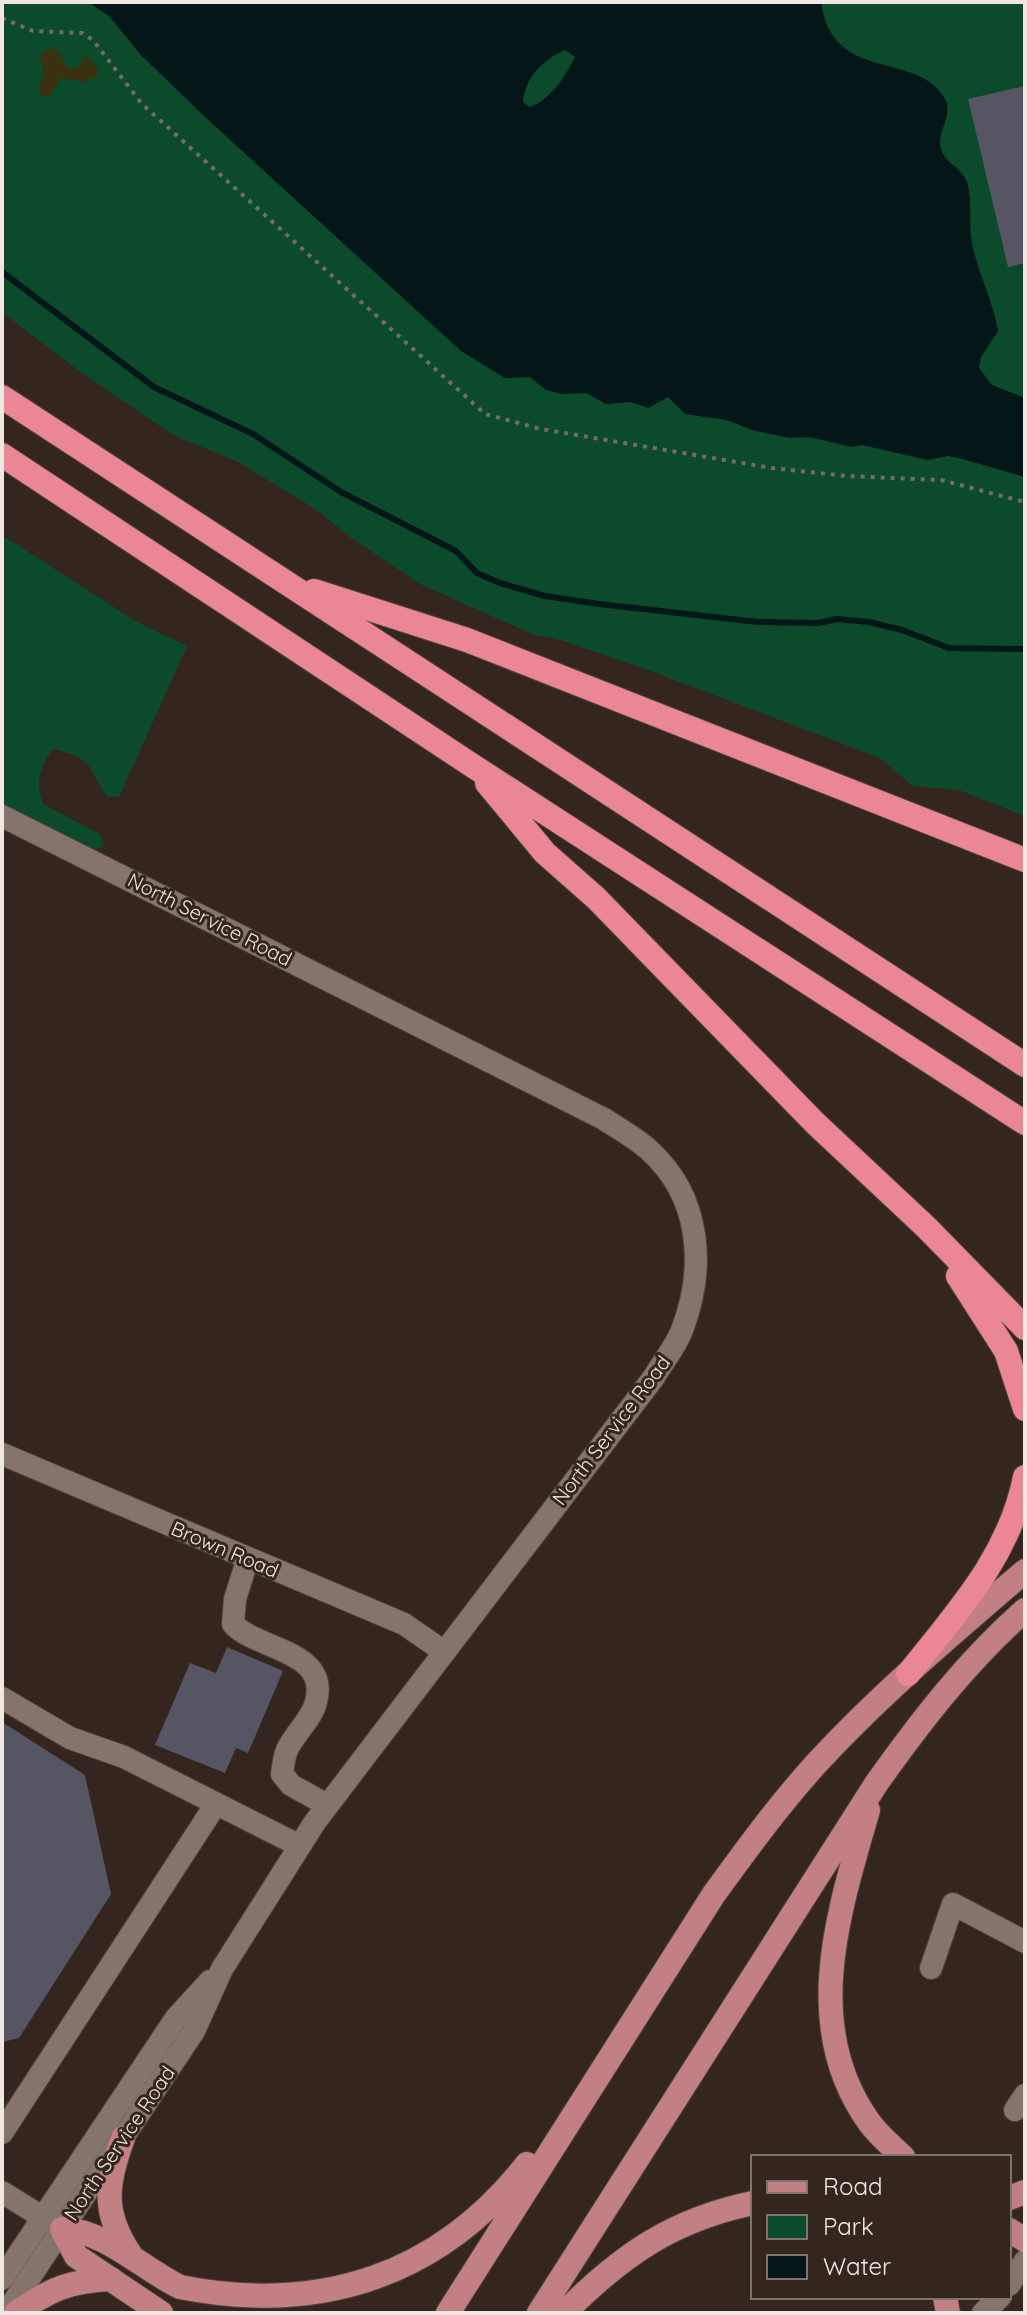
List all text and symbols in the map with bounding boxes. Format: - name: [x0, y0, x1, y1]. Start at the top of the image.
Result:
- street label: North Service Road: [124, 867, 296, 971]
- street label: North Service Road: [547, 1350, 675, 1510]
- street label: Brown Road: [168, 1515, 282, 1583]
- street label: North Service Road: [58, 2061, 180, 2225]
- legend: [751, 2155, 1011, 2299]
- text: Road: [823, 2171, 883, 2201]
- text: Park: [823, 2211, 874, 2241]
- text: Water: [823, 2251, 891, 2281]

